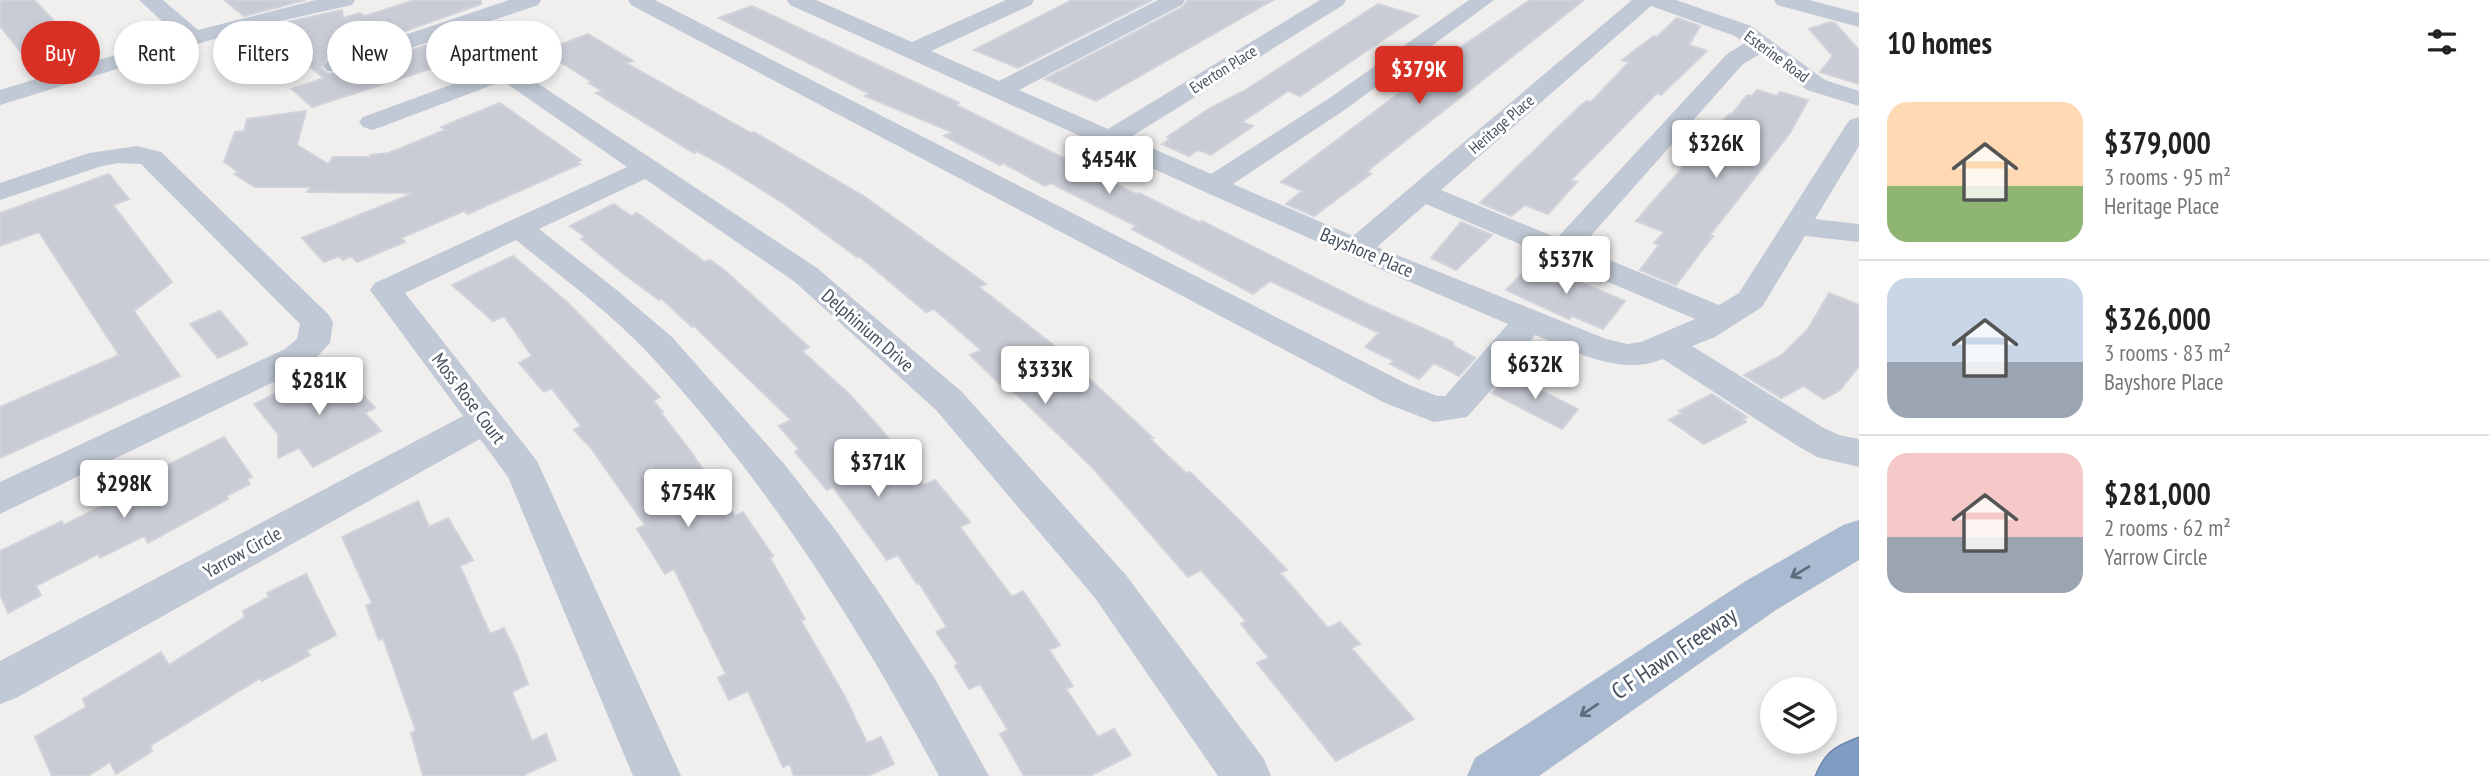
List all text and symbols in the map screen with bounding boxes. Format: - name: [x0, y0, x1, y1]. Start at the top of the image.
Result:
- chip: Buy: [21, 21, 100, 84]
- chip: Rent: [114, 21, 199, 84]
- chip: Filters: [213, 21, 313, 84]
- chip: New: [327, 21, 412, 84]
- chip: Apartment: [426, 21, 562, 84]
- text: 10 homes: [1887, 23, 1992, 62]
- icon: filters: [2423, 23, 2461, 61]
- street label: Esterine Road: [1741, 26, 1813, 86]
- street label: Everton Place: [1186, 41, 1260, 97]
- pin: $379K: [1370, 46, 1468, 106]
- text: $379K: [1391, 54, 1447, 83]
- street label: Heritage Place: [1464, 90, 1538, 158]
- pin: $326K: [1667, 120, 1765, 180]
- text: $379,000: [2104, 123, 2211, 162]
- text: $326K: [1688, 128, 1744, 157]
- icon: home: [1943, 130, 2027, 214]
- pin: $454K: [1060, 136, 1158, 196]
- text: $454K: [1081, 144, 1137, 173]
- text: 3 rooms · 95 m²: [2104, 162, 2231, 191]
- text: Heritage Place: [2104, 191, 2219, 220]
- street label: Bayshore Place: [1317, 222, 1417, 282]
- pin: $537K: [1517, 236, 1615, 296]
- text: $537K: [1538, 244, 1594, 273]
- street label: Delphinium Drive: [817, 283, 919, 377]
- text: $326,000: [2104, 299, 2211, 338]
- icon: home: [1943, 306, 2027, 390]
- text: 3 rooms · 83 m²: [2104, 338, 2231, 367]
- pin: $632K: [1486, 342, 1584, 401]
- pin: $333K: [996, 346, 1094, 406]
- street label: Moss Rose Court: [427, 348, 511, 449]
- text: $632K: [1507, 349, 1563, 378]
- text: $333K: [1017, 354, 1073, 383]
- pin: $281K: [270, 358, 368, 417]
- text: $281K: [291, 365, 347, 394]
- text: Bayshore Place: [2104, 367, 2223, 396]
- pin: $371K: [829, 440, 927, 499]
- text: $371K: [850, 447, 906, 476]
- pin: $298K: [75, 461, 173, 520]
- text: $298K: [96, 468, 152, 497]
- pin: $754K: [639, 470, 737, 529]
- text: $281,000: [2104, 474, 2211, 513]
- text: $754K: [660, 477, 716, 506]
- icon: home: [1943, 481, 2027, 565]
- text: 2 rooms · 62 m²: [2104, 513, 2231, 542]
- street label: Yarrow Circle: [199, 521, 285, 583]
- text: Yarrow Circle: [2104, 542, 2208, 571]
- one-way arrow: [1791, 565, 1811, 579]
- street label: C F Hawn Freeway: [1606, 600, 1742, 705]
- map controls: [1760, 677, 1837, 754]
- button: layers: [1760, 677, 1837, 754]
- one-way arrow: [1580, 703, 1600, 717]

